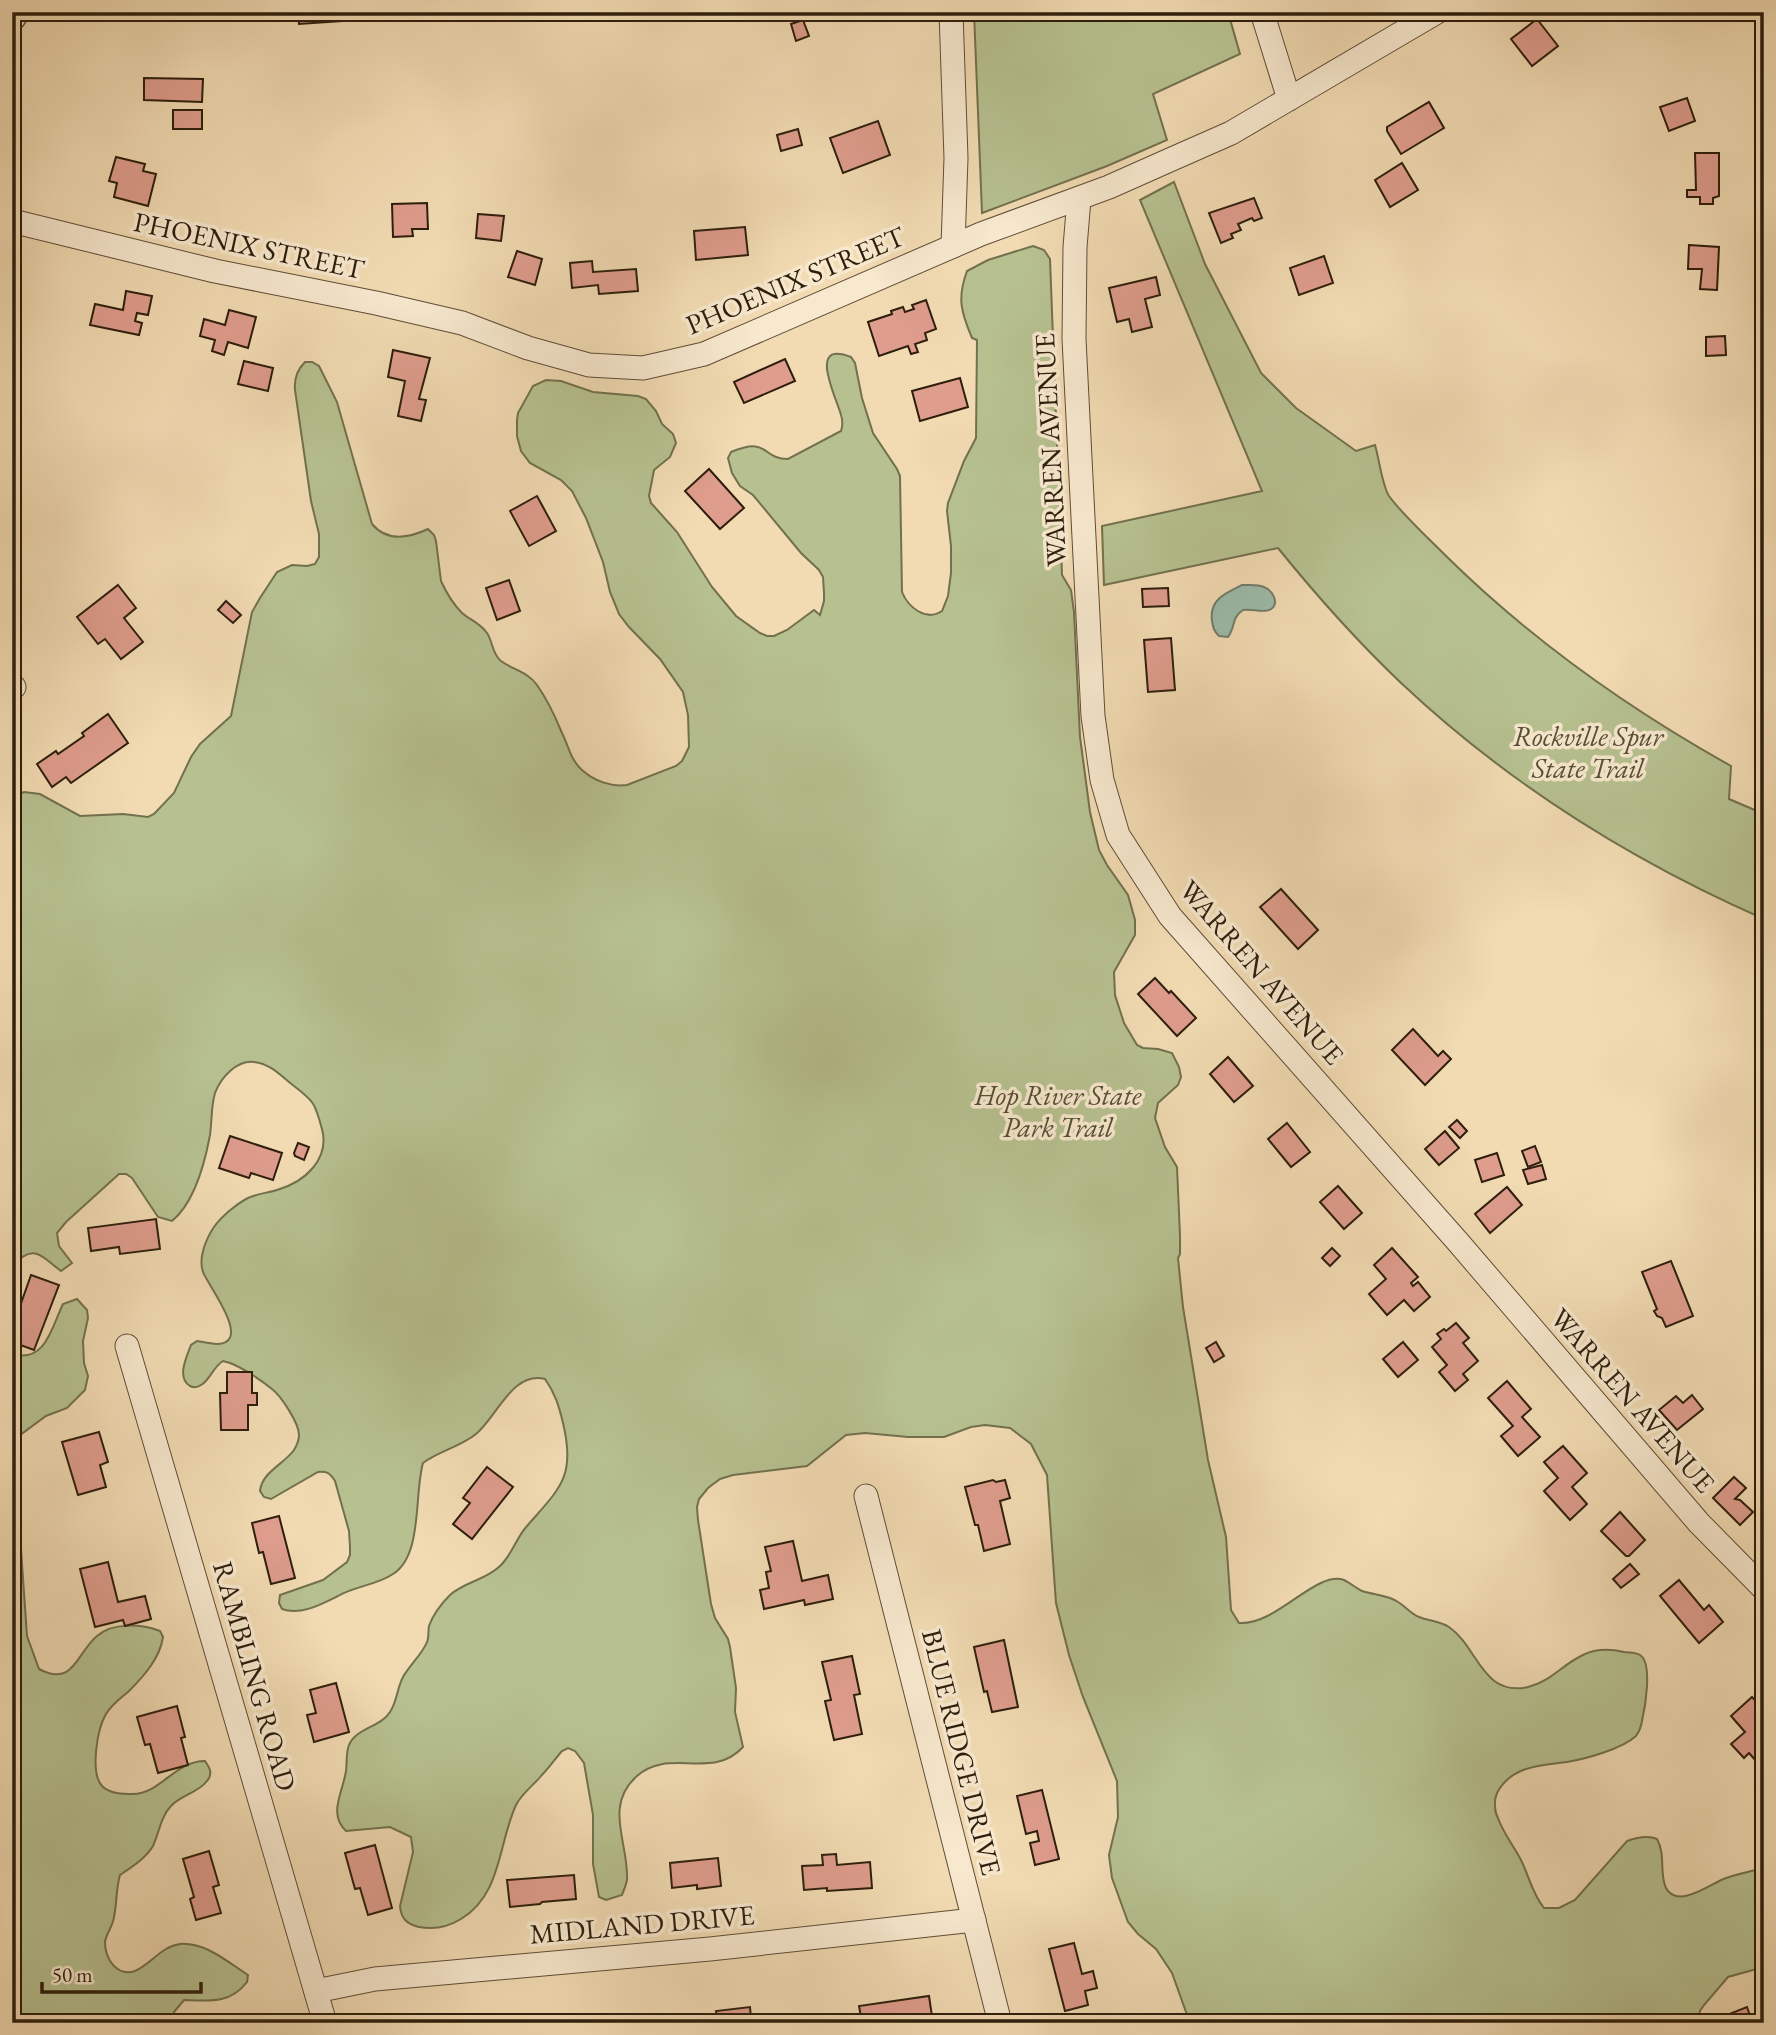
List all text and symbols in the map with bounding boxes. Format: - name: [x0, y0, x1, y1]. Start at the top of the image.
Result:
- street label: PHOENIX STREET: [131, 203, 368, 287]
- street label: PHOENIX STREET: [680, 218, 910, 342]
- street label: WARREN AVENUE: [1026, 332, 1074, 568]
- park label: Rockville Spur State Trail: [1513, 718, 1665, 786]
- street label: WARREN AVENUE: [1172, 872, 1352, 1072]
- park label: Hop River State Park Trail: [974, 1077, 1142, 1145]
- street label: WARREN AVENUE: [1543, 1300, 1723, 1500]
- street label: RAMBLING ROAD: [205, 1557, 305, 1795]
- street label: BLUE RIDGE DRIVE: [914, 1625, 1010, 1879]
- street label: MIDLAND DRIVE: [528, 1896, 756, 1952]
- scale bar: [42, 1951, 201, 1995]
- text: 50 m: [52, 1961, 93, 1988]

